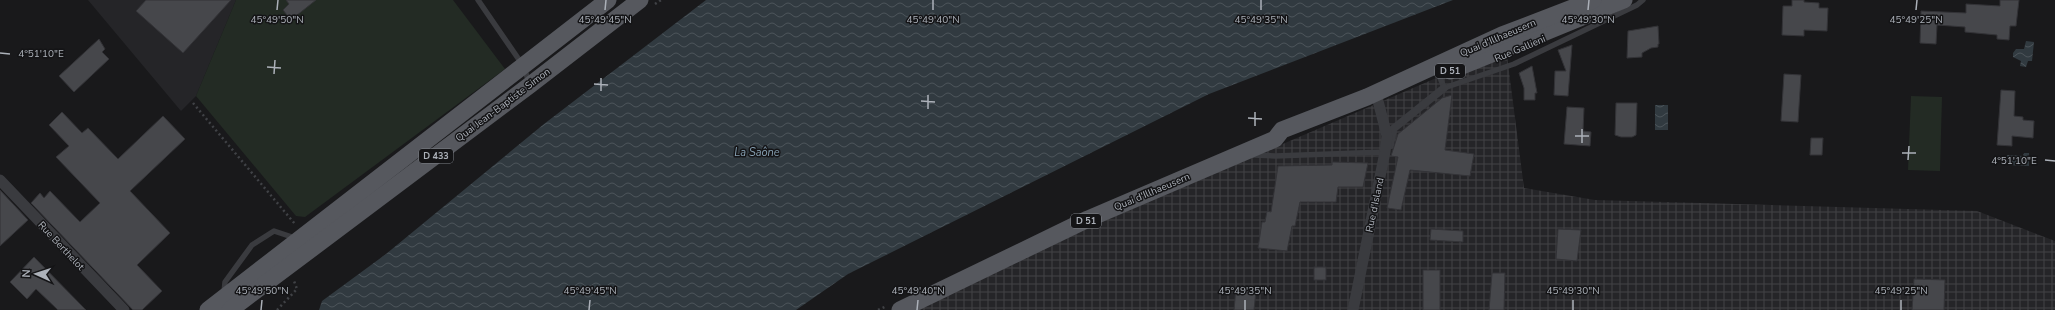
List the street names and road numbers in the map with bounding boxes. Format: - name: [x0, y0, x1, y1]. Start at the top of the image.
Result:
- street label: Quai d'Illhaeusern: [1458, 16, 1538, 60]
- street label: Rue Gallieni: [1492, 32, 1548, 66]
- road number: D 51: [1435, 64, 1465, 78]
- street label: Quai Jean-Baptiste Simon: [453, 65, 553, 145]
- road number: D 433: [419, 149, 453, 163]
- street label: Quai d'Illhaeusern: [1112, 170, 1192, 214]
- street label: Rue d'Island: [1362, 176, 1388, 234]
- road number: D 51: [1071, 214, 1101, 228]
- street label: Rue Berthelot: [35, 218, 88, 274]

